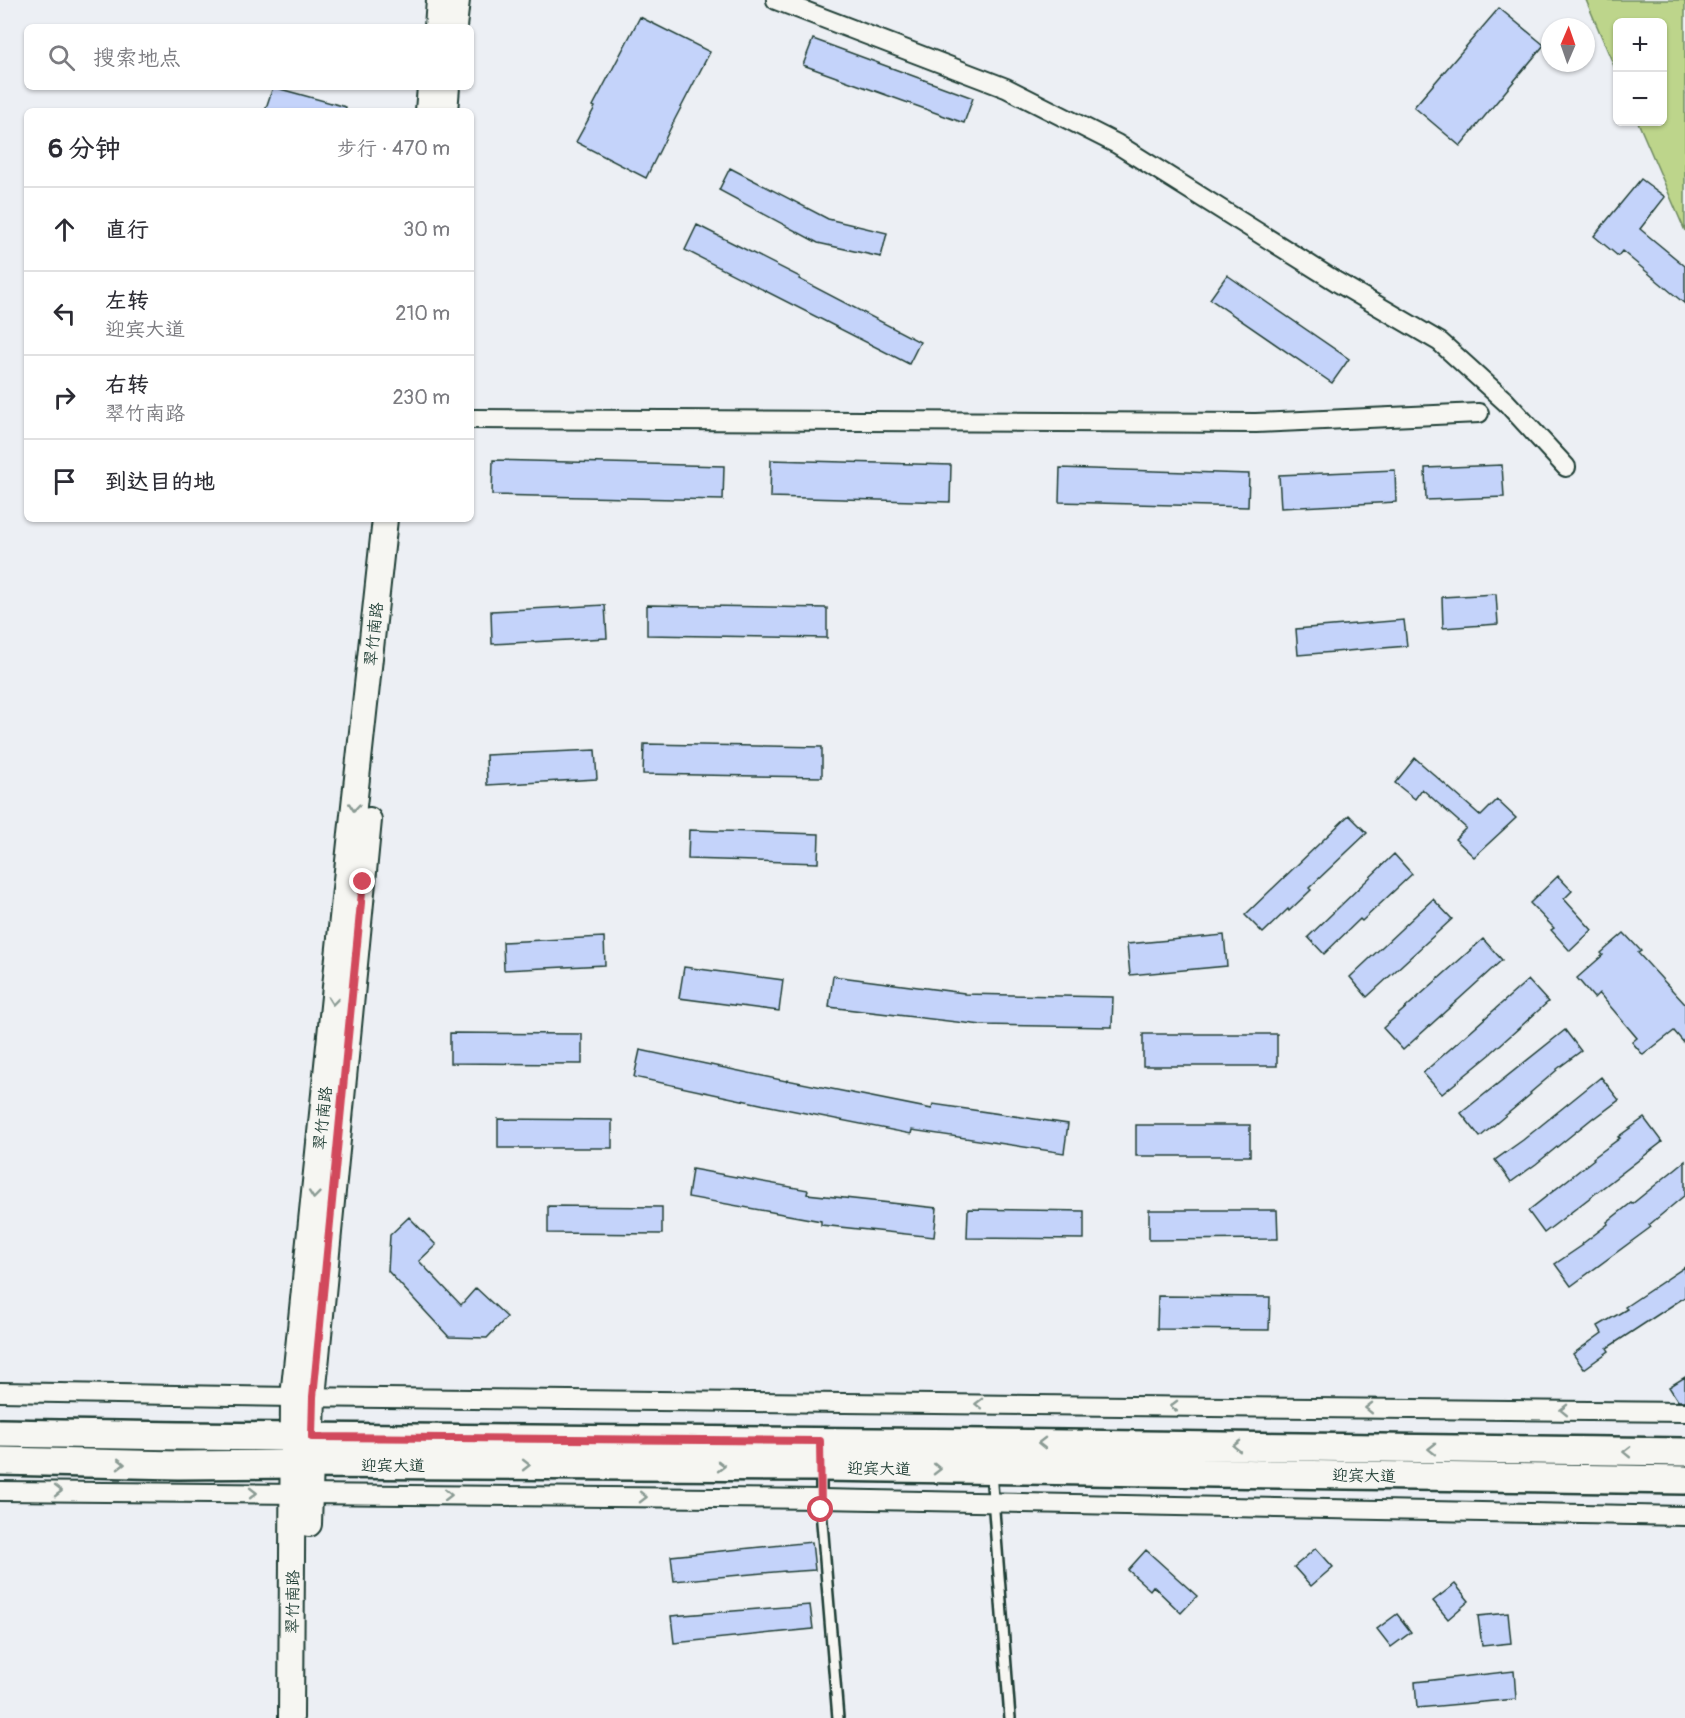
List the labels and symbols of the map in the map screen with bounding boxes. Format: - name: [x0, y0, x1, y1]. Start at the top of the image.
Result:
- north arrow: [1541, 18, 1595, 72]
- street label: 翠竹南路: [361, 601, 387, 667]
- one-way arrow: [348, 802, 361, 811]
- route end: [349, 868, 375, 894]
- one-way arrow: [327, 996, 340, 1005]
- street label: 翠竹南路: [310, 1085, 336, 1151]
- one-way arrow: [308, 1190, 321, 1199]
- one-way arrow: [974, 1398, 983, 1410]
- one-way arrow: [1169, 1400, 1178, 1412]
- one-way arrow: [1364, 1402, 1373, 1414]
- one-way arrow: [1559, 1404, 1568, 1417]
- one-way arrow: [1037, 1437, 1046, 1450]
- one-way arrow: [1232, 1440, 1241, 1453]
- one-way arrow: [1427, 1443, 1436, 1455]
- one-way arrow: [1622, 1446, 1631, 1458]
- street label: 迎宾大道: [361, 1456, 425, 1476]
- one-way arrow: [117, 1457, 126, 1470]
- street label: 迎宾大道: [847, 1458, 911, 1480]
- one-way arrow: [522, 1459, 531, 1471]
- one-way arrow: [717, 1460, 726, 1472]
- one-way arrow: [933, 1462, 942, 1475]
- street label: 迎宾大道: [1332, 1465, 1396, 1487]
- one-way arrow: [54, 1485, 63, 1498]
- one-way arrow: [249, 1487, 258, 1499]
- one-way arrow: [444, 1489, 453, 1501]
- one-way arrow: [639, 1491, 648, 1503]
- route start: [807, 1496, 833, 1522]
- street label: 翠竹南路: [282, 1570, 304, 1634]

